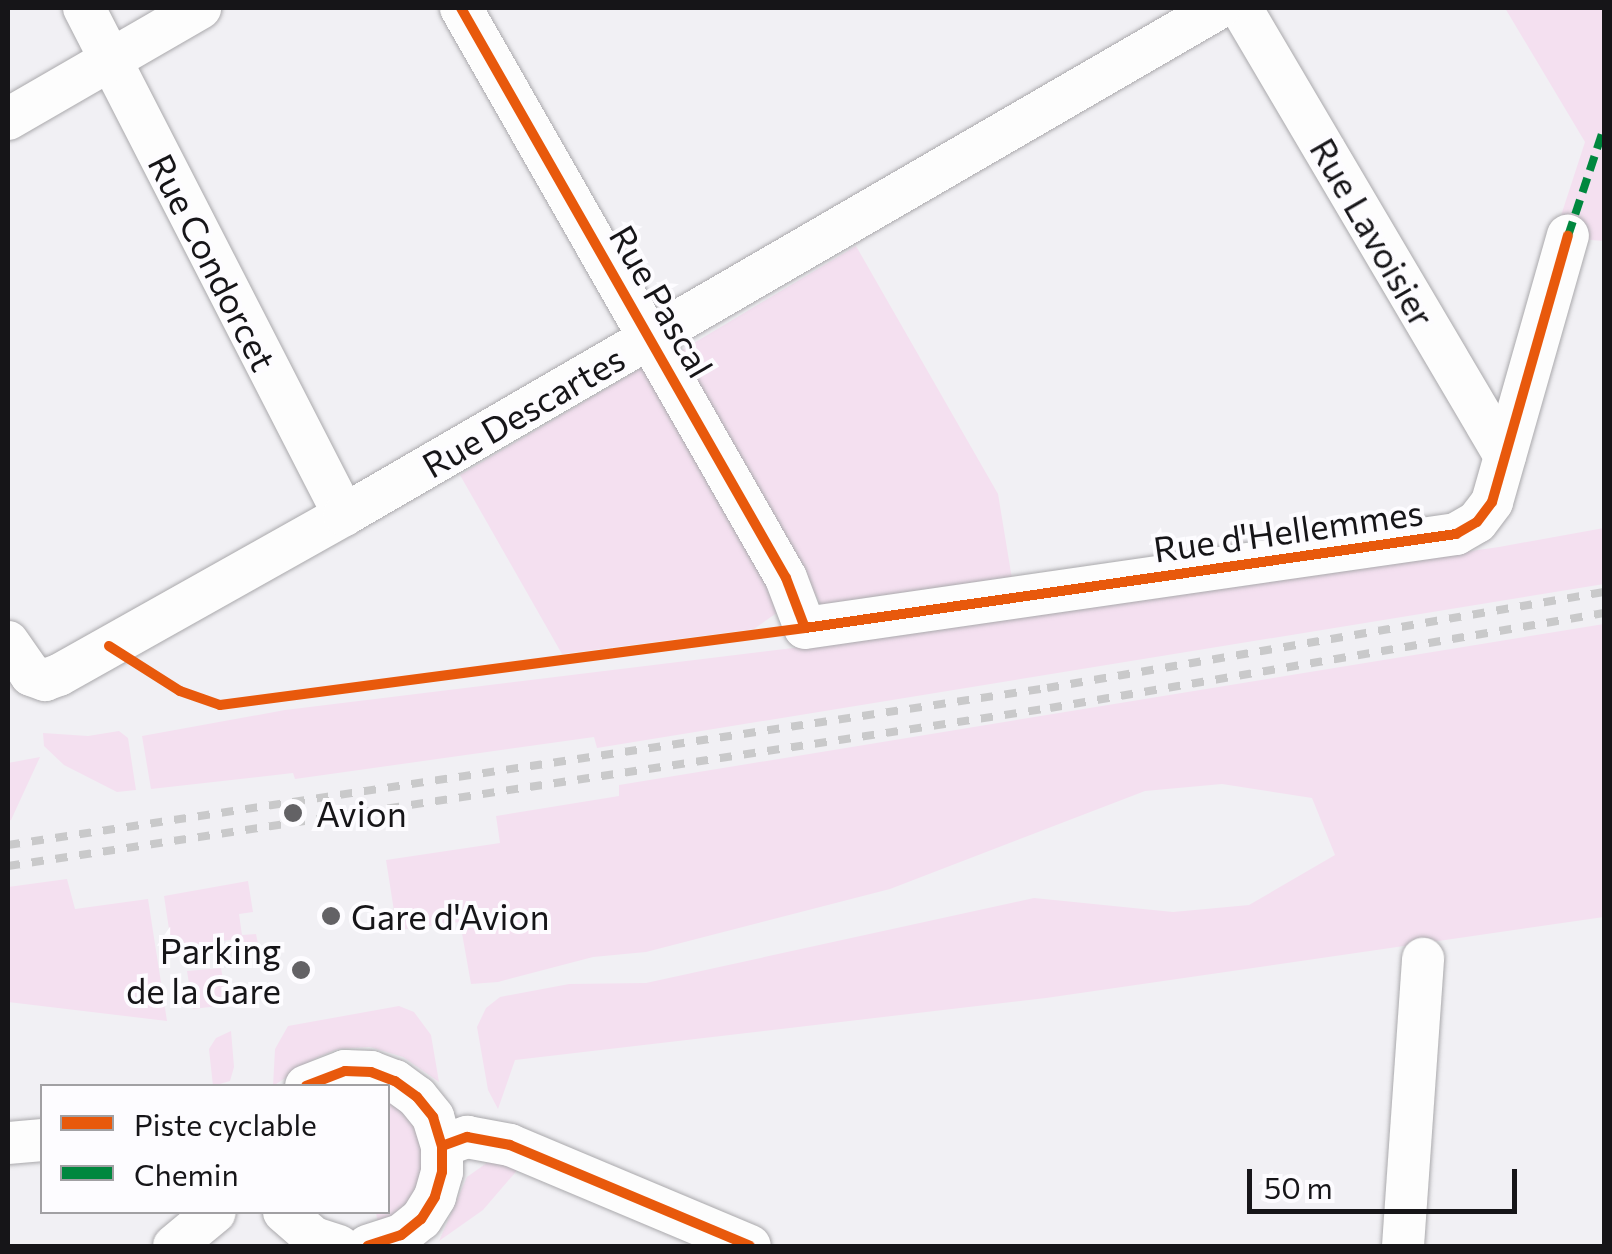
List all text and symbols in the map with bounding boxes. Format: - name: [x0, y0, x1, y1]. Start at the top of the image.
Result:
- street label: Rue Lavoisier: [1302, 130, 1444, 334]
- street label: Rue Condorcet: [140, 147, 286, 377]
- street label: Rue Pascal: [602, 217, 722, 385]
- street label: Rue Descartes: [415, 336, 631, 486]
- street label: Rue d'Hellemmes: [1151, 490, 1425, 570]
- place label: Avion: [316, 792, 407, 834]
- marker: Avion: [280, 800, 306, 826]
- place label: Gare d'Avion: [351, 895, 550, 937]
- marker: Gare d'Avion: [320, 905, 342, 927]
- place label: Parking de la Gare: [126, 929, 281, 1011]
- marker: Parking de la Gare: [290, 959, 312, 981]
- legend: [40, 1084, 390, 1214]
- text: Piste cyclable: [134, 1105, 317, 1142]
- scale bar: [1252, 1149, 1522, 1211]
- text: Chemin: [134, 1155, 239, 1192]
- text: 50 m: [1264, 1168, 1333, 1205]

